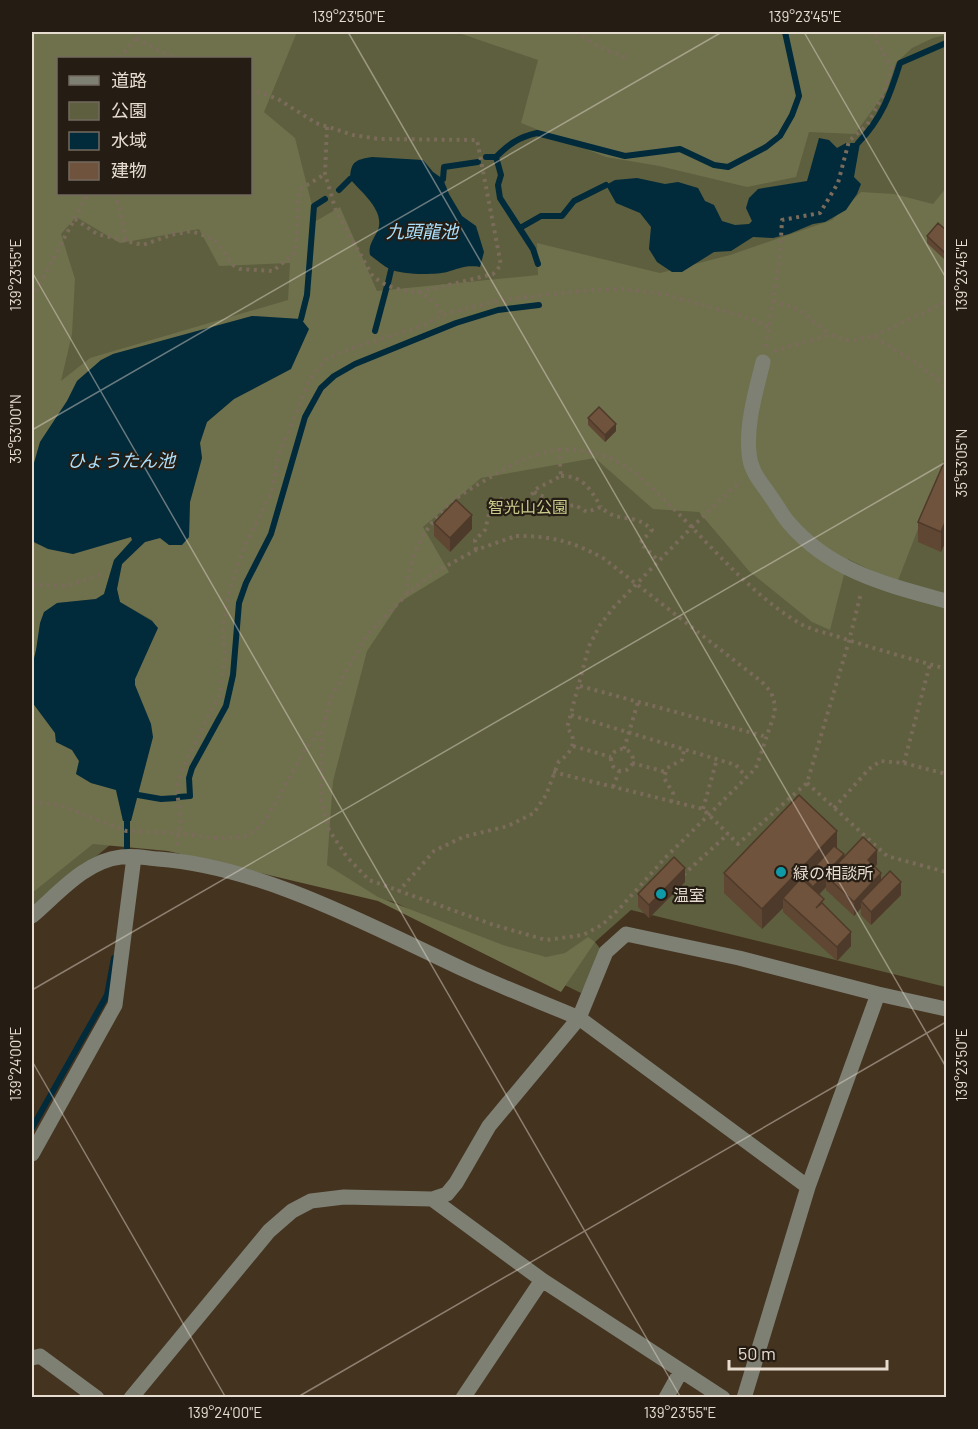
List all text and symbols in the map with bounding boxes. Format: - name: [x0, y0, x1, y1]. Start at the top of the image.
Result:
- text: 139°23'50"E: [312, 7, 386, 25]
- text: 139°23'45"E: [768, 7, 842, 25]
- legend: [57, 57, 252, 195]
- text: 道路: [111, 69, 147, 91]
- text: 公園: [111, 99, 147, 121]
- text: 水域: [111, 129, 147, 151]
- text: 建物: [111, 159, 147, 181]
- water label: 九頭龍池: [386, 220, 460, 242]
- text: 139°23'45"E: [952, 238, 970, 312]
- text: 139°23'55"E: [6, 239, 24, 311]
- text: 35°53'00"N: [6, 394, 24, 464]
- text: 35°53'05"N: [952, 429, 970, 497]
- water label: ひょうたん池: [67, 449, 177, 471]
- park label: 智光山公園: [488, 497, 568, 516]
- place label: 緑の相談所: [793, 863, 873, 882]
- marker: 緑の相談所: [774, 865, 788, 879]
- place label: 温室: [673, 885, 705, 904]
- marker: 温室: [654, 887, 668, 901]
- text: 139°24'00"E: [6, 1027, 24, 1101]
- text: 139°23'50"E: [952, 1028, 970, 1102]
- scale bar: [729, 1333, 886, 1371]
- text: 50 m: [738, 1342, 776, 1364]
- text: 139°24'00"E: [188, 1403, 262, 1421]
- text: 139°23'55"E: [644, 1403, 716, 1421]

